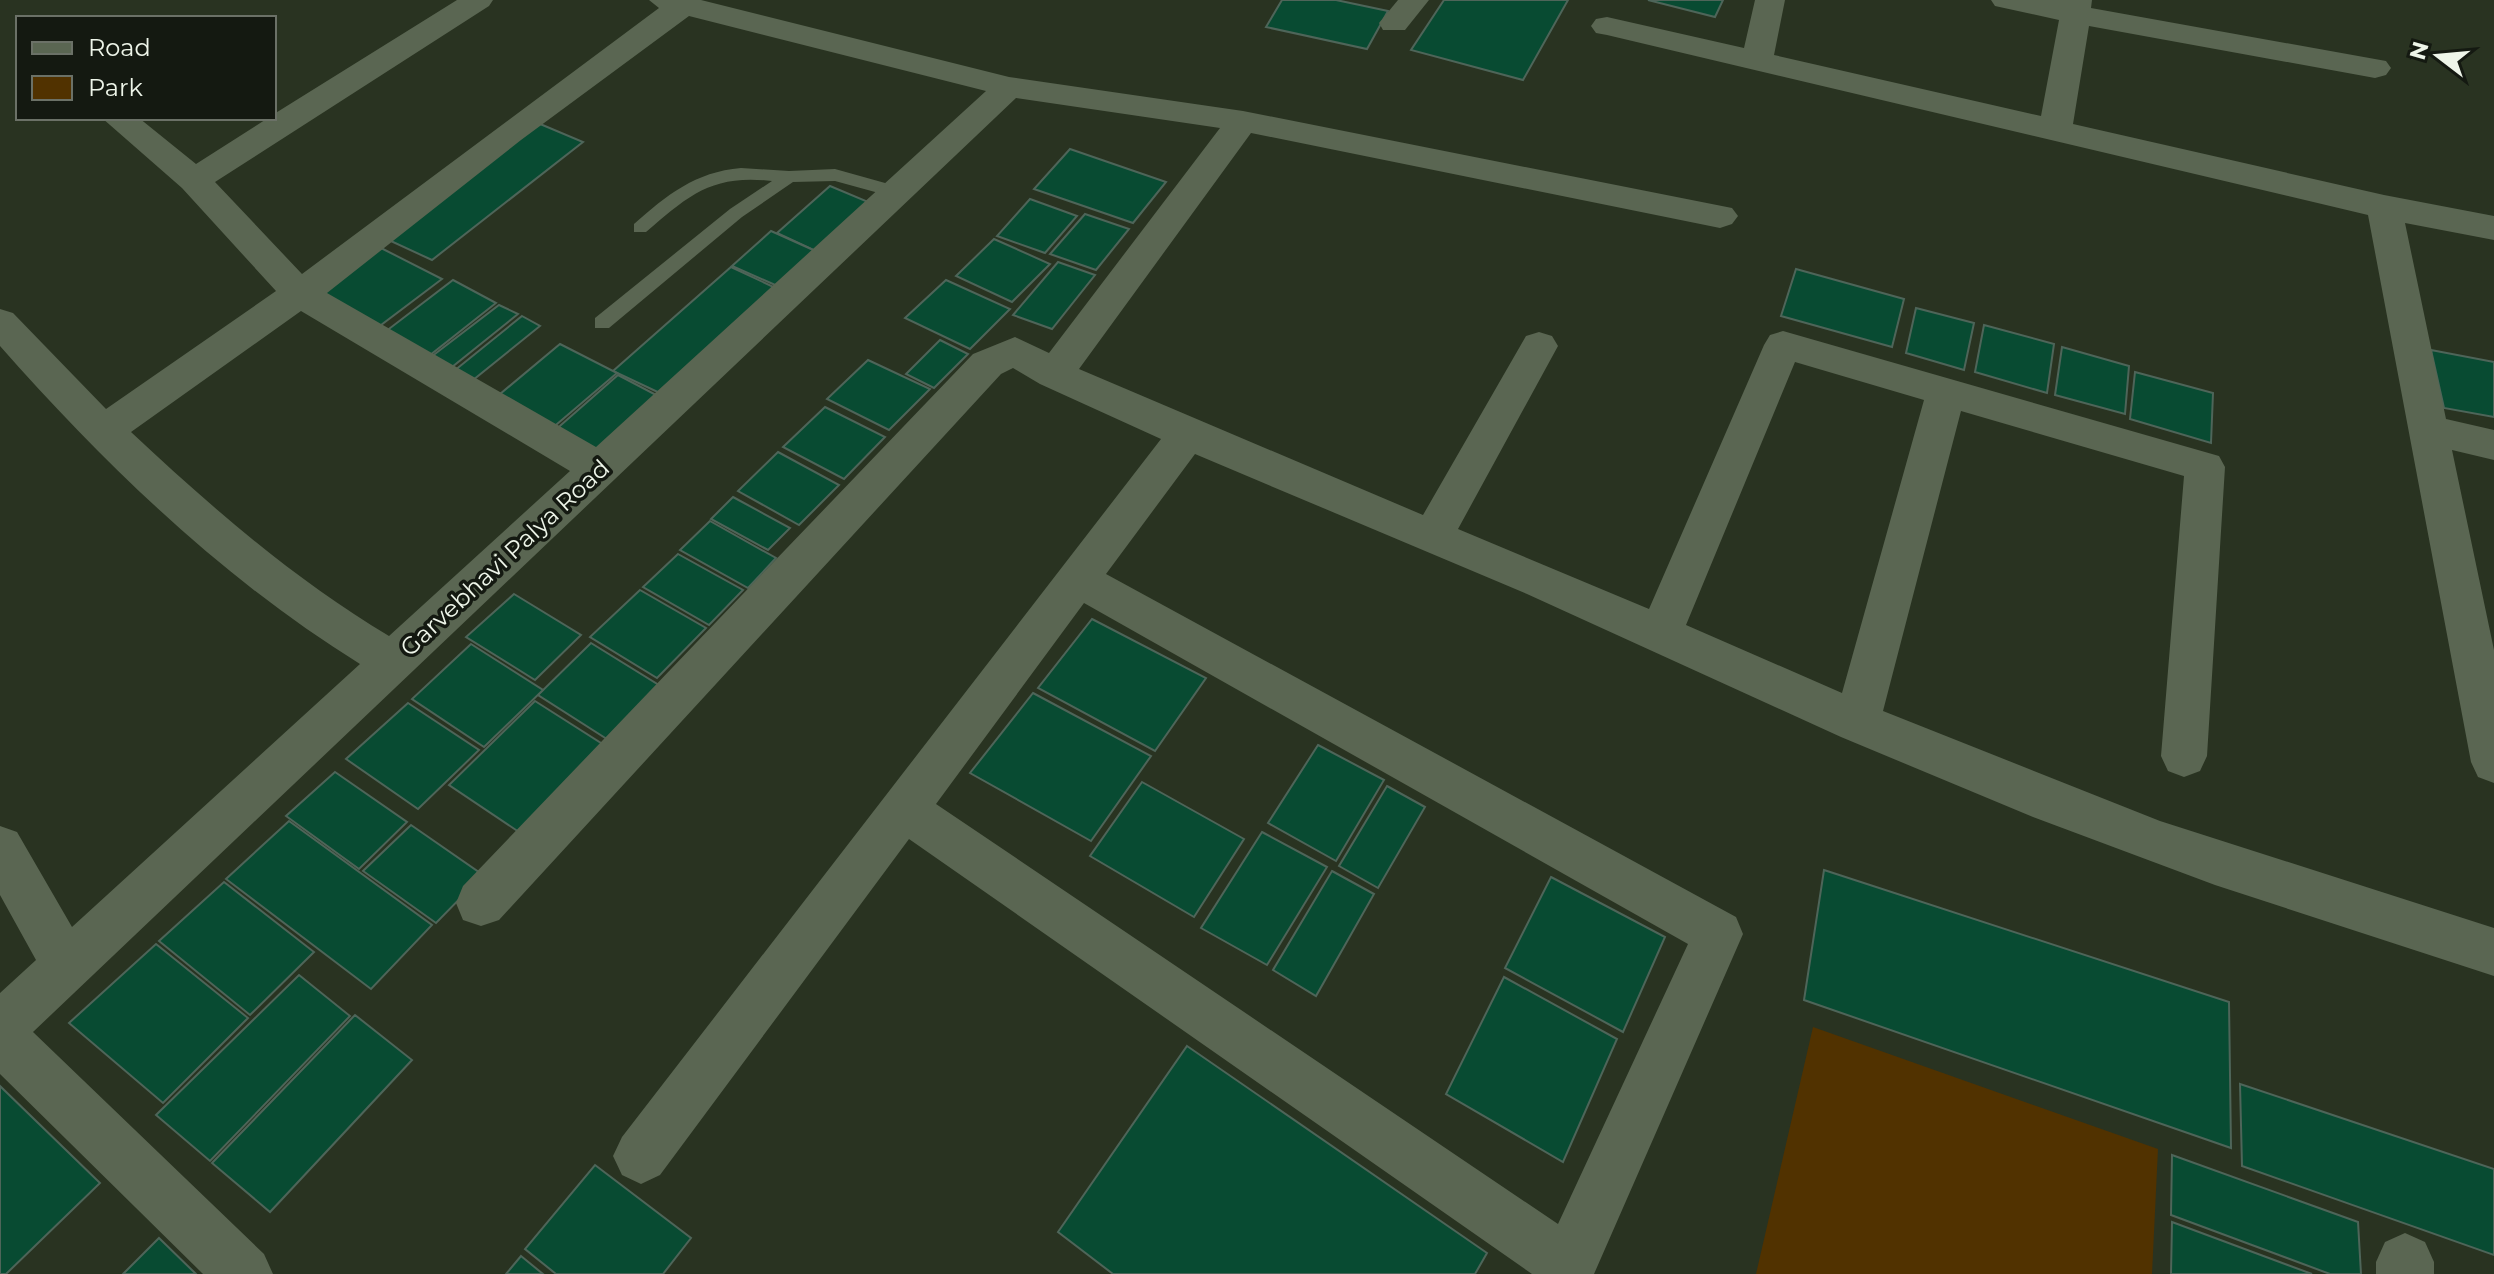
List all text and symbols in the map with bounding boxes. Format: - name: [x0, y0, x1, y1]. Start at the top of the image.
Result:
- legend: [16, 16, 276, 120]
- north arrow: [2398, 16, 2478, 96]
- text: Road: [88, 33, 151, 62]
- text: N: [2404, 38, 2435, 63]
- text: Park: [88, 73, 143, 102]
- street label: Garvebhavi Palya Road: [394, 453, 615, 662]

